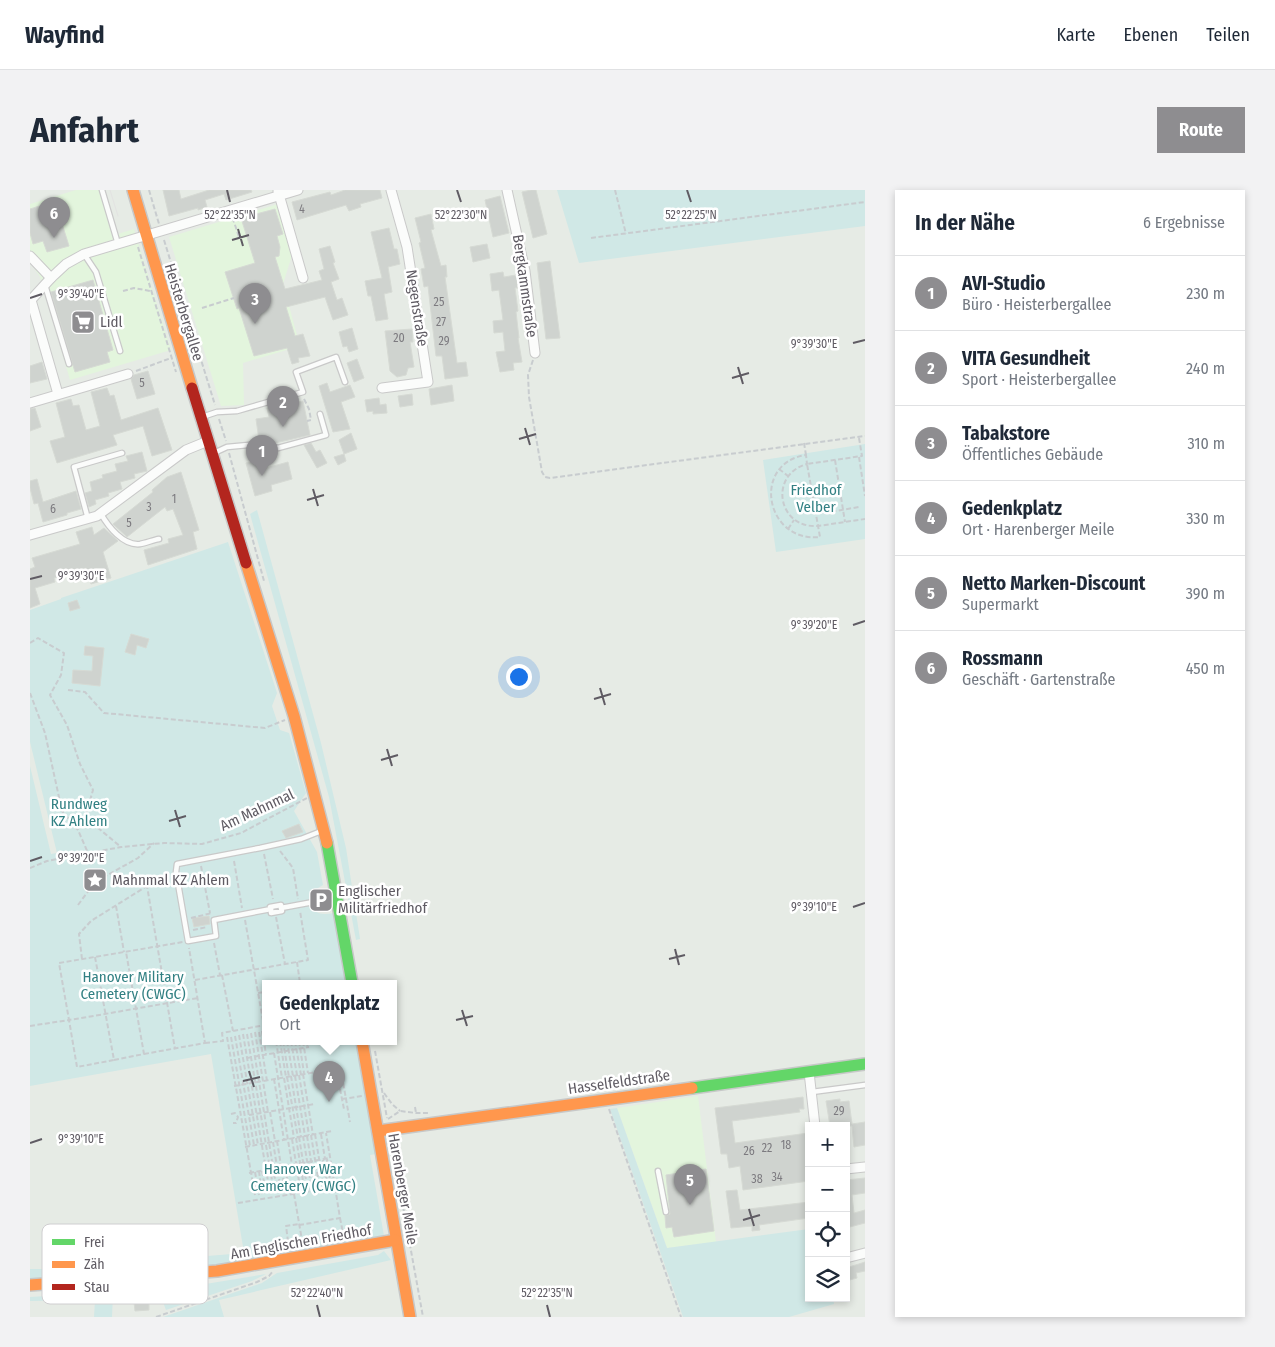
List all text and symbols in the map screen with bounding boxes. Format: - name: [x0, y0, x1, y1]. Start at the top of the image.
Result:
- text: Wayfind: [25, 21, 105, 49]
- text: Karte: [1056, 24, 1095, 46]
- text: Ebenen: [1123, 24, 1178, 46]
- text: Teilen: [1206, 24, 1250, 46]
- button: Route: [1157, 107, 1245, 153]
- text: Anfahrt: [30, 109, 139, 151]
- pin: 6: [38, 197, 70, 238]
- house number: 4: [299, 202, 305, 216]
- text: 52°22'35"N: [204, 208, 256, 222]
- text: 52°22'30"N: [435, 208, 487, 222]
- text: 52°22'25"N: [665, 208, 717, 222]
- text: In der Nähe: [915, 210, 1015, 236]
- text: 6 Ergebnisse: [1143, 213, 1225, 232]
- street label: Bergkammstraße: [509, 233, 541, 339]
- street label: Heisterbergallee: [161, 261, 207, 363]
- street label: Negenstraße: [402, 268, 432, 348]
- text: AVI-Studio: [962, 272, 1045, 295]
- pin: 3: [239, 283, 271, 324]
- text: 1: [928, 284, 934, 303]
- text: 230 m: [1186, 284, 1225, 303]
- text: 9°39'40"E: [58, 287, 105, 301]
- house number: 25: [434, 295, 445, 309]
- text: Büro · Heisterbergallee: [962, 295, 1111, 314]
- supermarket icon: Lidl: [70, 309, 96, 335]
- place label: Lidl: [100, 313, 122, 331]
- house number: 27: [436, 315, 446, 329]
- house number: 20: [393, 331, 405, 345]
- house number: 29: [438, 334, 450, 348]
- text: 9°39'30"E: [791, 337, 838, 351]
- text: VITA Gesundheit: [962, 347, 1090, 370]
- text: 2: [927, 359, 935, 378]
- text: 240 m: [1186, 359, 1225, 378]
- text: Sport · Heisterbergallee: [962, 370, 1116, 389]
- house number: 5: [139, 376, 145, 390]
- pin: 2: [267, 386, 299, 427]
- text: Tabakstore: [962, 422, 1050, 445]
- text: 3: [927, 434, 935, 453]
- text: 310 m: [1188, 434, 1225, 453]
- pin: 1: [246, 435, 278, 476]
- text: Öffentliches Gebäude: [962, 445, 1103, 464]
- park label: Friedhof Velber: [791, 481, 843, 516]
- house number: 1: [172, 492, 176, 506]
- text: Gedenkplatz: [962, 497, 1062, 520]
- house number: 3: [146, 500, 152, 514]
- house number: 6: [50, 502, 56, 516]
- text: 4: [927, 509, 935, 528]
- text: 330 m: [1186, 509, 1225, 528]
- house number: 5: [126, 516, 132, 530]
- text: Ort · Harenberger Meile: [962, 520, 1114, 539]
- text: 9°39'30"E: [58, 569, 105, 583]
- text: Netto Marken-Discount: [962, 572, 1145, 595]
- text: 5: [927, 584, 935, 603]
- text: 390 m: [1186, 584, 1225, 603]
- text: Supermarkt: [962, 595, 1039, 614]
- text: 9°39'20"E: [791, 618, 838, 632]
- text: Rossmann: [962, 647, 1043, 670]
- text: 6: [927, 659, 935, 678]
- text: 450 m: [1186, 659, 1225, 678]
- your location: [506, 664, 532, 690]
- text: Geschäft · Gartenstraße: [962, 670, 1115, 689]
- street label: Am Mahnmal: [217, 785, 297, 835]
- park label: Rundweg KZ Ahlem: [50, 795, 108, 830]
- text: 9°39'20"E: [58, 851, 105, 865]
- place icon: Mahnmal KZ Ahlem: [82, 867, 108, 893]
- place label: Mahnmal KZ Ahlem: [112, 871, 229, 889]
- place label: Englischer Militärfriedhof: [338, 882, 428, 917]
- parking icon: Englischer Militärfriedhof: [308, 887, 334, 913]
- text: 9°39'10"E: [791, 900, 837, 914]
- park label: Hanover Military Cemetery (CWGC): [80, 968, 186, 1003]
- popup: [262, 980, 397, 1045]
- text: Gedenkplatz: [280, 992, 379, 1015]
- text: Ort: [280, 1015, 300, 1034]
- pin: 4: [313, 1061, 345, 1102]
- street label: Hasselfeldstraße: [567, 1066, 671, 1098]
- house number: 29: [833, 1104, 845, 1118]
- map controls: [805, 1122, 850, 1302]
- button: +: [805, 1122, 850, 1167]
- text: 9°39'10"E: [58, 1132, 104, 1146]
- street label: Harenberger Meile: [384, 1132, 422, 1246]
- house number: 18: [781, 1138, 791, 1152]
- house number: 22: [762, 1141, 772, 1155]
- house number: 26: [743, 1144, 755, 1158]
- park label: Hanover War Cemetery (CWGC): [250, 1160, 356, 1195]
- pin: 5: [674, 1164, 706, 1205]
- button: −: [805, 1167, 850, 1212]
- house number: 34: [771, 1170, 783, 1184]
- house number: 38: [751, 1172, 763, 1186]
- button: locate: [805, 1212, 850, 1257]
- street label: Am Englischen Friedhof: [229, 1220, 374, 1263]
- legend: [42, 1224, 208, 1304]
- text: Frei: [84, 1234, 105, 1251]
- text: Zäh: [84, 1256, 105, 1273]
- button: layers: [805, 1257, 850, 1302]
- text: Stau: [84, 1279, 110, 1296]
- text: 52°22'40"N: [291, 1286, 343, 1300]
- text: 52°22'35"N: [521, 1286, 573, 1300]

